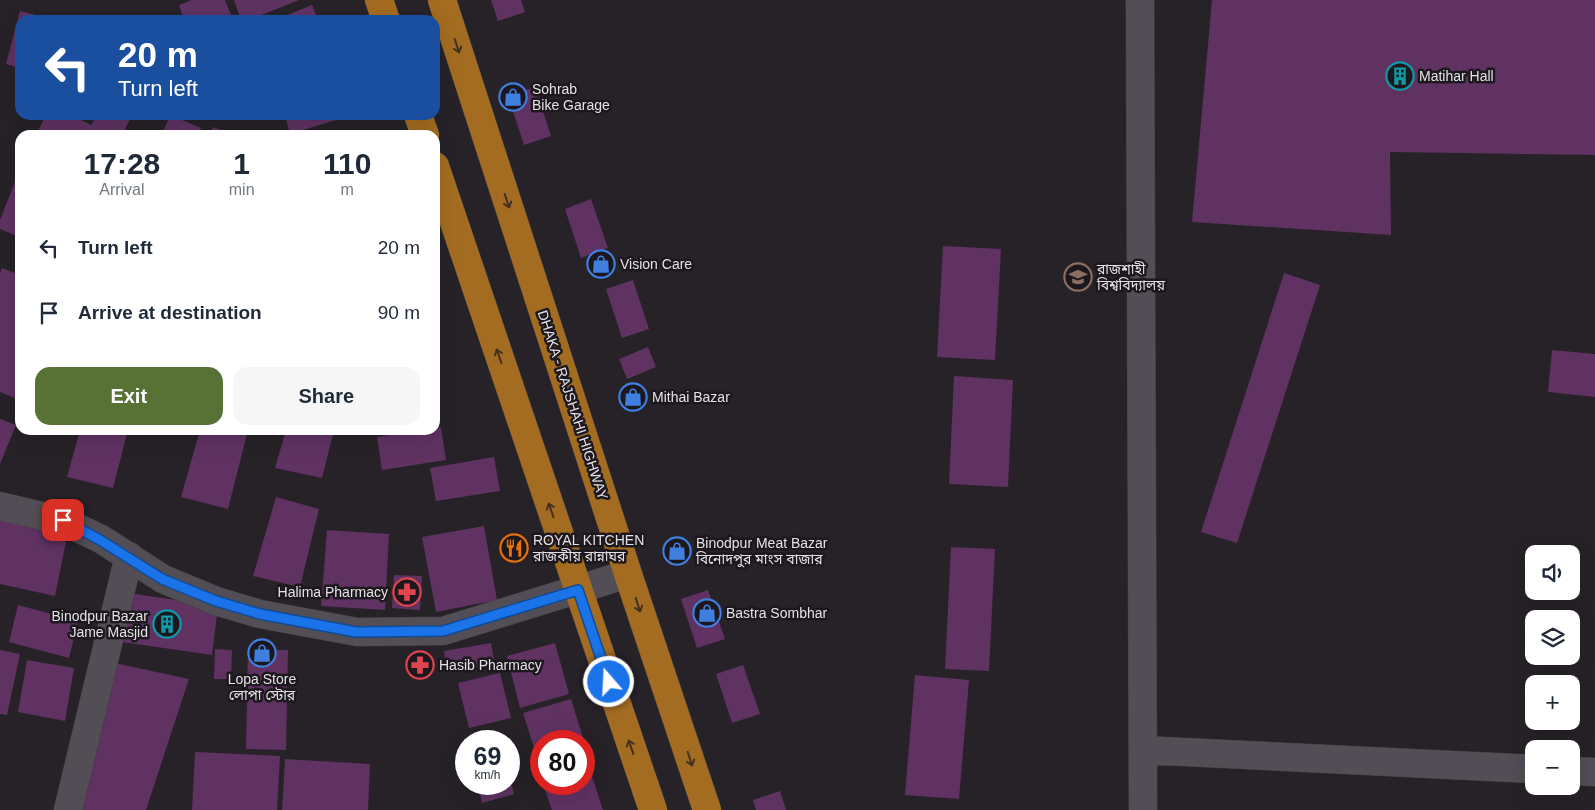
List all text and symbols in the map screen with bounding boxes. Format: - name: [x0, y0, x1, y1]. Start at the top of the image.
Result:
- icon: left: [35, 35, 100, 100]
- text: 20 m: [118, 35, 198, 74]
- one-way arrow: [453, 38, 462, 54]
- building icon: Matihar Hall: [1385, 61, 1415, 91]
- place label: Matihar Hall: [1419, 68, 1494, 84]
- text: Turn left: [118, 76, 198, 101]
- place label: Sohrab Bike Garage: [532, 81, 610, 113]
- shop icon: Sohrab Bike Garage: [498, 82, 528, 112]
- text: 17:28: [84, 147, 160, 180]
- text: 1: [233, 147, 250, 180]
- text: 110: [323, 147, 371, 180]
- text: Arrival: [99, 181, 145, 198]
- text: min: [229, 181, 255, 198]
- text: m: [341, 181, 354, 198]
- one-way arrow: [503, 193, 513, 209]
- icon: left: [35, 234, 63, 262]
- text: Turn left: [78, 237, 153, 258]
- text: 20 m: [378, 237, 420, 258]
- shop icon: Vision Care: [586, 249, 616, 279]
- place label: Vision Care: [620, 256, 692, 272]
- place label: রাজশাহী বিশ্ববিদ্যালয়: [1096, 261, 1165, 293]
- school or university icon: রাজশাহী বিশ্ববিদ্যালয়: [1063, 262, 1093, 292]
- icon: arrive: [35, 299, 63, 327]
- text: Arrive at destination: [78, 302, 262, 323]
- text: 90 m: [378, 302, 420, 323]
- street label: DHAKA - RAJSHAHI HIGHWAY: [535, 308, 611, 502]
- one-way arrow: [494, 349, 504, 365]
- button: Exit: [35, 367, 223, 425]
- button: Share: [233, 367, 420, 425]
- shop icon: Mithai Bazar: [618, 382, 648, 412]
- place label: Mithai Bazar: [652, 389, 730, 405]
- pin: [42, 499, 84, 541]
- one-way arrow: [546, 503, 555, 519]
- icon: arrive: [49, 506, 77, 534]
- place label: ROYAL KITCHEN রাজকীয় রান্নাঘর: [532, 532, 644, 564]
- restaurant icon: ROYAL KITCHEN রাজকীয় রান্নাঘর: [499, 533, 529, 563]
- place label: Binodpur Meat Bazar বিনোদপুর মাংস বাজার: [695, 535, 828, 568]
- shop icon: Binodpur Meat Bazar বিনোদপুর মাংস বাজার: [662, 536, 692, 566]
- map controls: [1525, 545, 1580, 795]
- button: sound: [1525, 545, 1580, 600]
- pharmacy icon: Halima Pharmacy: [392, 577, 422, 607]
- place label: Halima Pharmacy: [278, 584, 388, 600]
- one-way arrow: [634, 597, 644, 613]
- shop icon: Bastra Sombhar: [692, 598, 722, 628]
- place label: Bastra Sombhar: [726, 605, 827, 621]
- place label: Binodpur Bazar Jame Masjid: [51, 608, 148, 640]
- building icon: Binodpur Bazar Jame Masjid: [152, 609, 182, 639]
- button: layers: [1525, 610, 1580, 665]
- shop icon: Lopa Store লোপা স্টোর: [247, 638, 277, 668]
- pharmacy icon: Hasib Pharmacy: [405, 650, 435, 680]
- position arrow: [582, 655, 634, 707]
- place label: Hasib Pharmacy: [439, 657, 542, 673]
- place label: Lopa Store লোপা স্টোর: [228, 671, 296, 703]
- button: +: [1525, 675, 1580, 730]
- speed limit sign: 80: [530, 730, 595, 795]
- one-way arrow: [626, 740, 636, 756]
- button: −: [1525, 740, 1580, 795]
- text: 69: [474, 742, 501, 770]
- one-way arrow: [686, 751, 695, 767]
- text: km/h: [474, 768, 501, 782]

